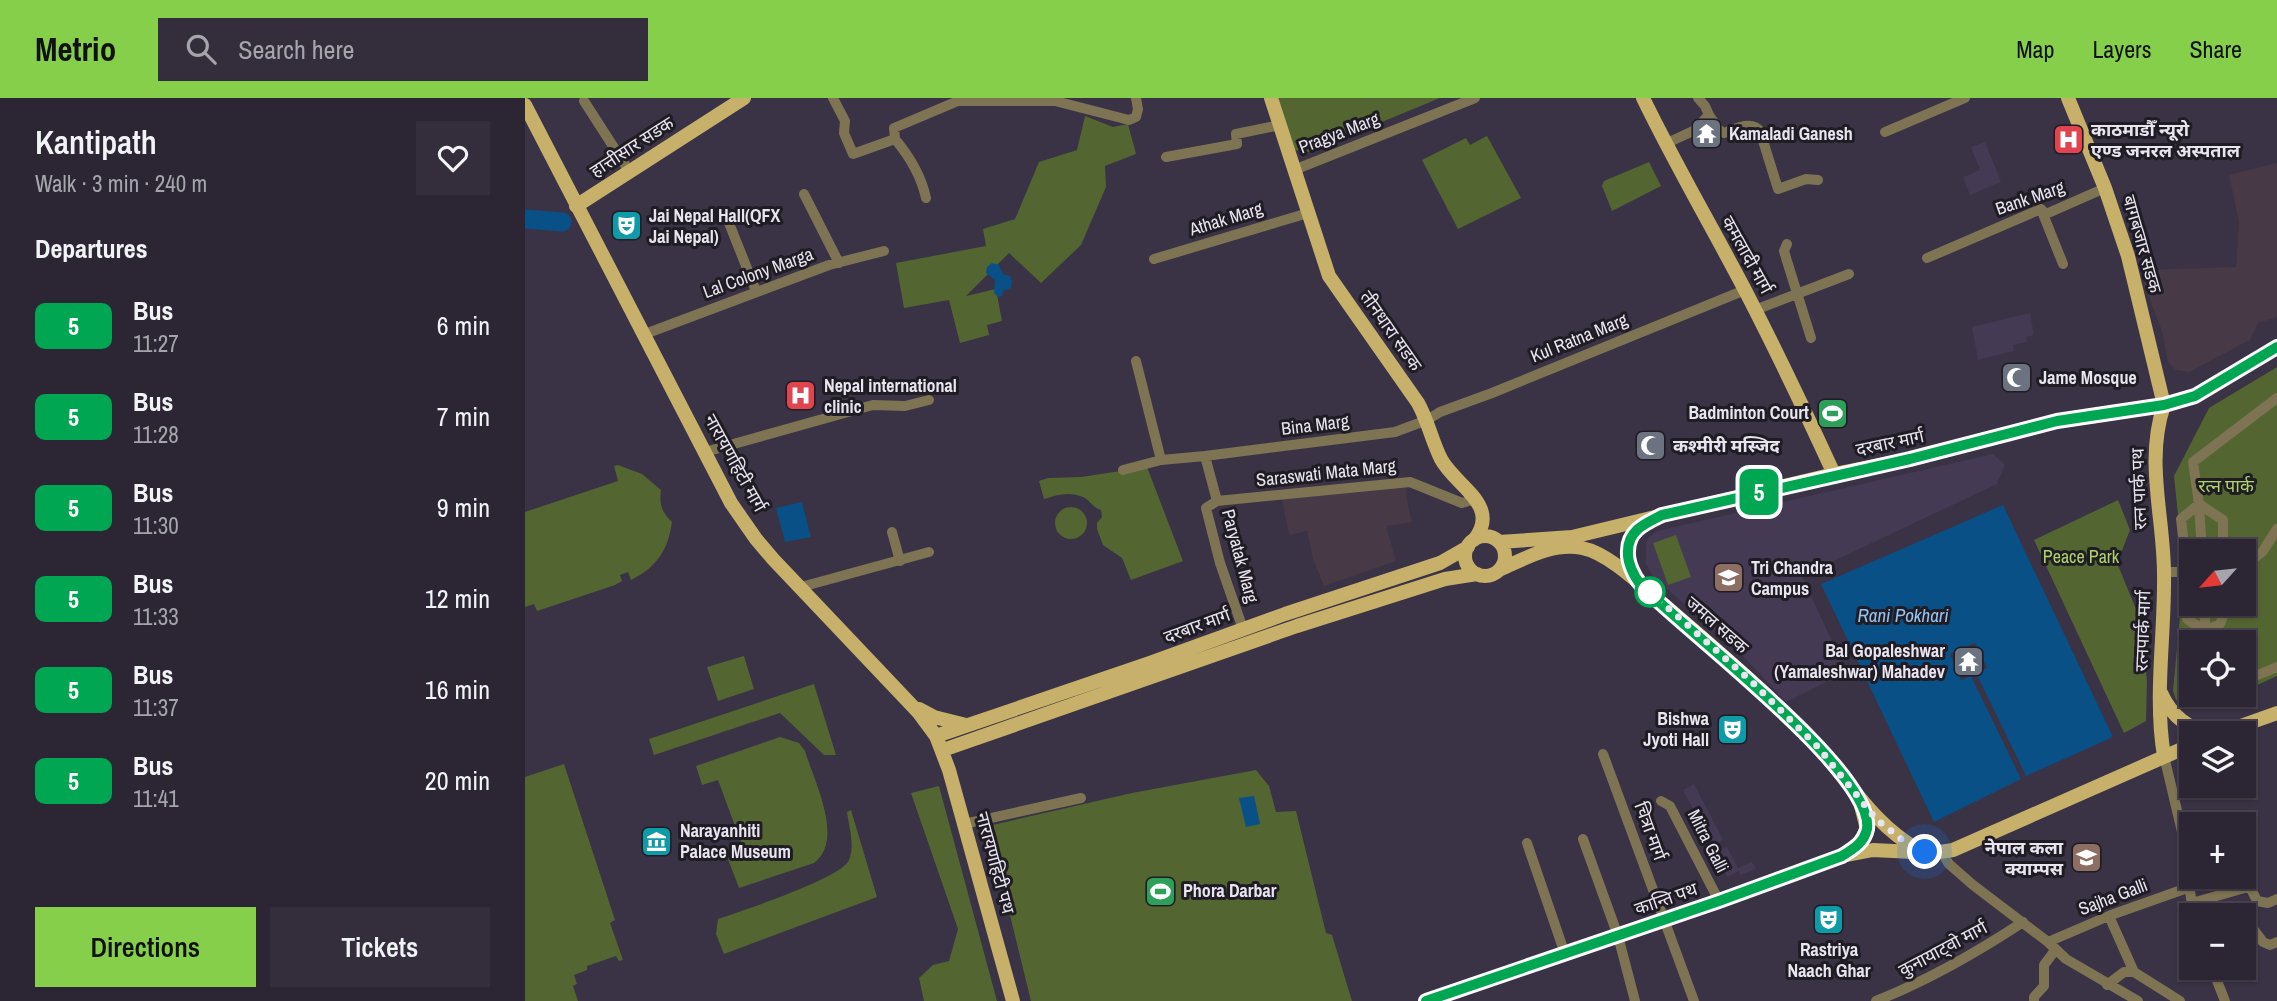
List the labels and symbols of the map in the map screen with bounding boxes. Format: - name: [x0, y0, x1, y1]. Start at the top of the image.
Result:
- street label: Pragya Marg: [1295, 105, 1383, 159]
- street label: हात्तीसार सडक: [585, 110, 679, 183]
- temple icon: Kamaladi Ganesh: [1689, 117, 1723, 151]
- place label: काठमाडौँ न्यूरो एण्ड जनरल अस्पताल: [2091, 117, 2241, 163]
- place label: Kamaladi Ganesh: [1729, 121, 1853, 146]
- hospital icon: काठमाडौँ न्यूरो एण्ड जनरल अस्पताल: [2051, 123, 2085, 157]
- street label: Bank Marg: [1992, 174, 2068, 221]
- street label: बागबजार सडक: [2117, 192, 2169, 297]
- street label: Athak Marg: [1185, 195, 1266, 242]
- place label: Jai Nepal Hall(QFX Jai Nepal): [649, 203, 780, 249]
- theatre icon: Jai Nepal Hall(QFX Jai Nepal): [609, 209, 643, 243]
- street label: कमलादी मार्ग: [1716, 211, 1780, 299]
- street label: Lal Colony Marga: [699, 241, 816, 304]
- street label: तीनधारा सडक: [1355, 286, 1429, 377]
- street label: Kul Ratna Marg: [1527, 306, 1632, 368]
- mosque icon: Jame Mosque: [1999, 361, 2033, 395]
- place label: Jame Mosque: [2039, 365, 2137, 390]
- place label: Nepal international clinic: [824, 373, 957, 419]
- hospital icon: Nepal international clinic: [784, 379, 818, 413]
- sports icon: Badminton Court: [1815, 396, 1849, 430]
- place label: Badminton Court: [1688, 400, 1809, 425]
- street label: Bina Marg: [1280, 408, 1351, 441]
- street label: नारायणहिटी मार्ग: [698, 410, 773, 517]
- street label: दरबार मार्ग: [1854, 423, 1927, 462]
- mosque icon: कश्मीरी मस्जिद: [1633, 429, 1667, 463]
- place label: कश्मीरी मस्जिद: [1673, 433, 1780, 458]
- street label: रत्न पार्क पथ: [2125, 447, 2152, 530]
- street label: Saraswati Mata Marg: [1255, 453, 1398, 492]
- line badge: 5: [1736, 469, 1782, 515]
- park label: रत्न पार्क: [2198, 473, 2255, 498]
- street label: Paryatak Marg: [1216, 506, 1265, 606]
- north arrow: [2179, 539, 2256, 616]
- park label: Peace Park: [2043, 544, 2120, 569]
- place label: Tri Chandra Campus: [1751, 555, 1834, 601]
- school or university icon: Tri Chandra Campus: [1711, 561, 1745, 595]
- unlabelled marker: [1635, 577, 1665, 607]
- street label: रत्नपार्क मार्ग: [2129, 589, 2156, 672]
- street label: जमल सडक: [1680, 590, 1755, 660]
- street label: दरबार मार्ग: [1160, 602, 1234, 649]
- water label: Rani Pokhari: [1858, 602, 1949, 628]
- place label: Bal Gopaleshwar (Yamaleshwar) Mahadev: [1774, 638, 1946, 684]
- temple icon: Bal Gopaleshwar (Yamaleshwar) Mahadev: [1951, 644, 1985, 678]
- place label: Bishwa Jyoti Hall: [1643, 706, 1710, 752]
- theatre icon: Bishwa Jyoti Hall: [1715, 712, 1749, 746]
- street label: चित्रा मार्ग: [1628, 798, 1673, 864]
- street label: Mitra Galli: [1682, 805, 1735, 877]
- street label: नारायणहिटी पथ: [970, 809, 1021, 917]
- place label: Narayanhiti Palace Museum: [680, 818, 791, 864]
- museum icon: Narayanhiti Palace Museum: [640, 824, 674, 858]
- your location: [1907, 834, 1942, 869]
- place label: नेपाल कला क्याम्पस: [1985, 835, 2064, 881]
- school or university icon: नेपाल कला क्याम्पस: [2069, 841, 2103, 875]
- street label: Sajha Galli: [2075, 872, 2151, 921]
- sports icon: Phora Darbar: [1143, 874, 1177, 908]
- street label: कान्ति पथ: [1631, 876, 1701, 921]
- place label: Phora Darbar: [1183, 878, 1277, 903]
- theatre icon: Rastriya Naach Ghar: [1812, 902, 1846, 936]
- street label: कुनायाट्वो मार्ग: [1894, 914, 1992, 982]
- place label: Rastriya Naach Ghar: [1788, 937, 1871, 983]

